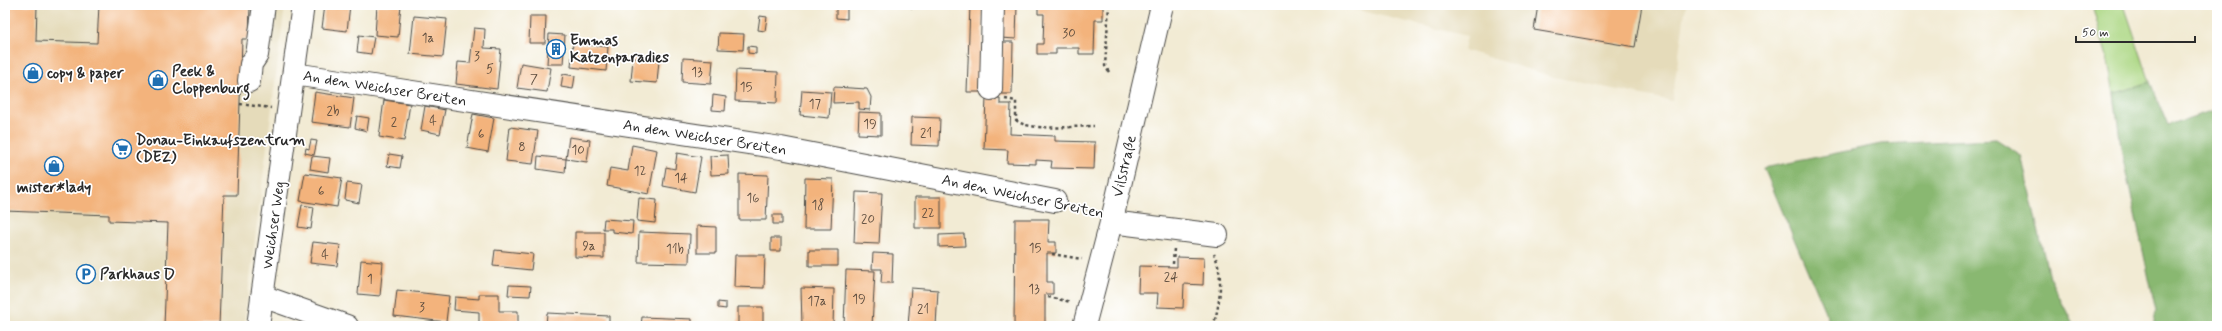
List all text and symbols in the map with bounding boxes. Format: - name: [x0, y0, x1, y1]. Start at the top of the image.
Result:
- scale bar: [2076, 18, 2195, 44]
- house number: 30: [1062, 25, 1076, 42]
- text: 50 m: [2082, 25, 2109, 41]
- house number: 1a: [422, 30, 435, 47]
- place label: Emmas Katzenparadies: [570, 31, 669, 68]
- building icon: Emmas Katzenparadies: [545, 38, 567, 60]
- house number: 3: [474, 48, 480, 65]
- house number: 5: [486, 61, 494, 78]
- shop icon: copy & paper: [22, 62, 44, 84]
- place label: Peek & Cloppenburg: [172, 62, 250, 101]
- place label: copy & paper: [47, 64, 124, 84]
- house number: 13: [691, 64, 703, 81]
- street label: An den Weichser Breiten: [302, 66, 468, 112]
- shop icon: Peek & Cloppenburg: [147, 69, 169, 91]
- house number: 7: [530, 71, 538, 88]
- house number: 15: [740, 79, 752, 96]
- house number: 17: [809, 96, 822, 113]
- house number: 2b: [327, 103, 339, 120]
- house number: 4: [429, 113, 437, 130]
- house number: 2: [391, 114, 398, 131]
- street label: An den Weichser Breiten: [622, 115, 788, 161]
- house number: 19: [863, 116, 877, 133]
- house number: 21: [920, 125, 932, 142]
- house number: 6: [478, 126, 485, 143]
- place label: Donau-Einkaufszentrum (DEZ): [136, 131, 305, 168]
- street label: Vilsstraße: [1108, 133, 1142, 199]
- supermarket icon: Donau-Einkaufszentrum (DEZ): [111, 138, 133, 160]
- house number: 8: [518, 139, 526, 156]
- house number: 10: [571, 142, 585, 159]
- shop icon: mister*lady: [43, 155, 65, 177]
- house number: 12: [634, 163, 646, 180]
- house number: 14: [674, 170, 688, 187]
- street label: An den Weichser Breiten: [940, 170, 1106, 224]
- place label: mister*lady: [17, 178, 91, 198]
- street label: Weichser Weg: [258, 180, 290, 270]
- house number: 6: [318, 183, 325, 200]
- house number: 16: [746, 190, 760, 207]
- house number: 18: [812, 197, 824, 214]
- house number: 22: [921, 205, 935, 222]
- house number: 20: [861, 211, 875, 228]
- house number: 9a: [582, 238, 596, 255]
- house number: 15: [1029, 240, 1041, 257]
- house number: 11b: [666, 241, 684, 258]
- house number: 4: [321, 247, 329, 264]
- parking icon: Parkhaus D: [75, 263, 97, 285]
- place label: Parkhaus D: [100, 265, 175, 285]
- house number: 24: [1164, 269, 1178, 286]
- house number: 1: [367, 271, 373, 288]
- house number: 13: [1028, 281, 1040, 298]
- house number: 19: [852, 291, 866, 308]
- house number: 17a: [807, 293, 827, 310]
- house number: 3: [419, 299, 425, 316]
- house number: 21: [917, 301, 929, 318]

